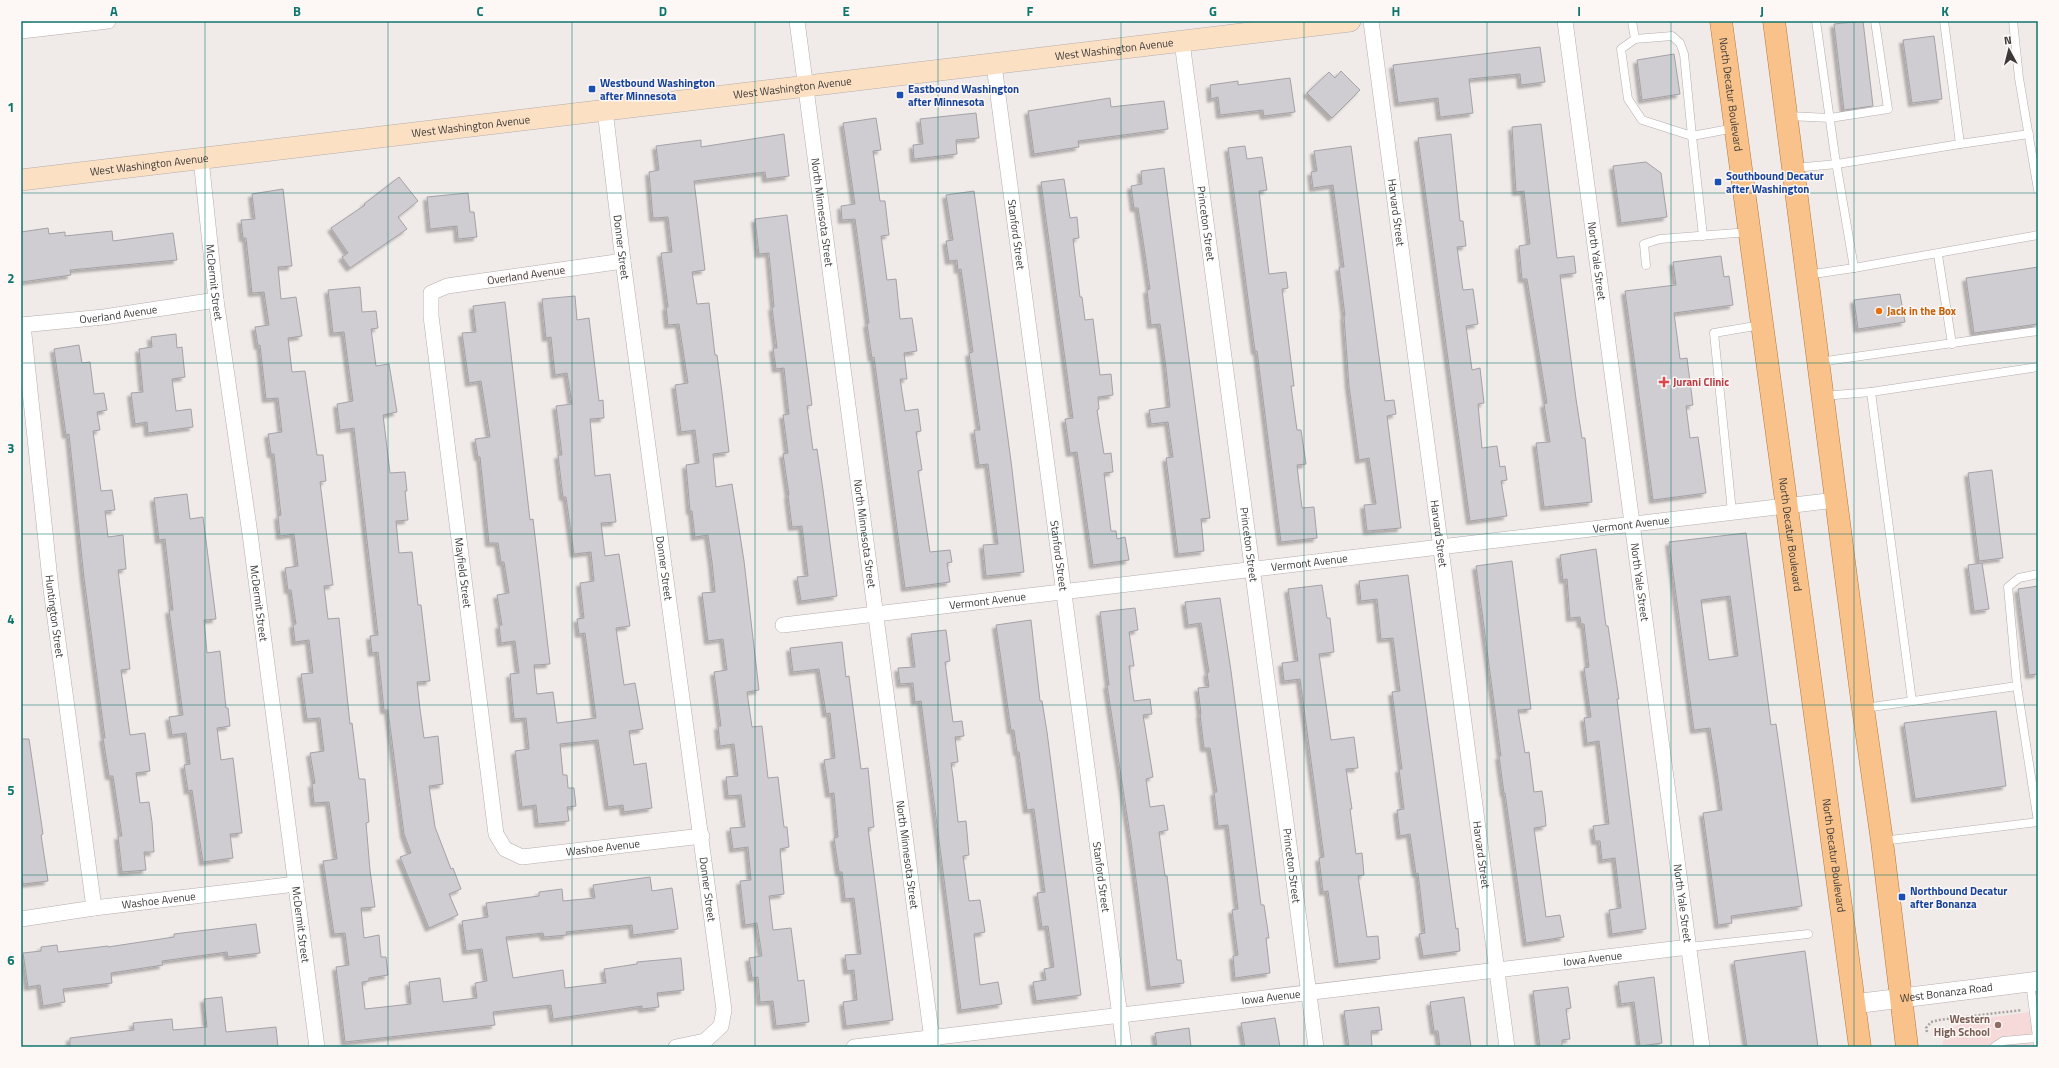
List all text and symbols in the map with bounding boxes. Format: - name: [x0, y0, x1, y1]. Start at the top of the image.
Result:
- text: A: [110, 1, 118, 21]
- text: B: [293, 1, 301, 21]
- text: C: [476, 1, 484, 21]
- text: D: [659, 1, 667, 21]
- text: E: [842, 1, 850, 21]
- text: F: [1027, 1, 1034, 21]
- text: G: [1209, 1, 1217, 21]
- text: H: [1392, 1, 1400, 21]
- text: I: [1577, 1, 1581, 21]
- text: J: [1760, 1, 1764, 21]
- text: K: [1941, 1, 1949, 21]
- north arrow: [1989, 30, 2029, 70]
- text: N: [2003, 32, 2013, 48]
- street label: West Washington Avenue: [1054, 34, 1175, 64]
- street label: North Decatur Boulevard: [1715, 36, 1747, 152]
- street label: West Washington Avenue: [732, 73, 853, 103]
- place label: Westbound Washington after Minnesota: [600, 75, 715, 104]
- place label: Eastbound Washington after Minnesota: [908, 81, 1019, 110]
- marker: Westbound Washington after Minnesota: [587, 84, 597, 94]
- marker: Eastbound Washington after Minnesota: [895, 90, 905, 100]
- text: 1: [7, 97, 15, 117]
- street label: West Washington Avenue: [411, 111, 531, 141]
- street label: West Washington Avenue: [89, 150, 210, 180]
- street label: North Minnesota Street: [807, 157, 837, 268]
- place label: Southbound Decatur after Washington: [1726, 168, 1824, 197]
- marker: Southbound Decatur after Washington: [1713, 177, 1723, 187]
- street label: Harvard Street: [1384, 178, 1409, 247]
- street label: Princeton Street: [1193, 185, 1219, 262]
- street label: Stanford Street: [1004, 198, 1029, 271]
- street label: Donner Street: [610, 214, 633, 280]
- street label: North Yale Street: [1584, 221, 1610, 301]
- street label: McDermit Street: [202, 243, 227, 322]
- street label: Overland Avenue: [486, 262, 566, 288]
- text: 2: [7, 268, 15, 288]
- street label: Overland Avenue: [79, 301, 159, 327]
- place label: Jack in the Box: [1887, 303, 1957, 319]
- marker: Jack in the Box: [1874, 306, 1884, 316]
- place label: Jurani Clinic: [1673, 374, 1729, 390]
- marker: Jurani Clinic: [1658, 376, 1670, 388]
- text: 3: [7, 438, 15, 458]
- street label: North Decatur Boulevard: [1775, 476, 1806, 592]
- street label: North Minnesota Street: [850, 478, 880, 589]
- street label: Harvard Street: [1427, 499, 1451, 568]
- street label: Princeton Street: [1236, 506, 1262, 583]
- street label: Vermont Avenue: [1592, 512, 1671, 537]
- street label: Stanford Street: [1046, 520, 1072, 592]
- street label: Donner Street: [652, 535, 677, 602]
- street label: Mayfield Street: [451, 537, 476, 609]
- street label: North Yale Street: [1627, 542, 1653, 622]
- street label: Vermont Avenue: [1270, 550, 1349, 575]
- street label: McDermit Street: [246, 564, 272, 642]
- street label: Huntington Street: [42, 574, 68, 659]
- street label: Vermont Avenue: [948, 588, 1027, 613]
- text: 4: [7, 609, 15, 629]
- text: 5: [7, 780, 15, 800]
- street label: North Decatur Boulevard: [1818, 797, 1850, 914]
- street label: North Minnesota Street: [892, 799, 923, 910]
- street label: Harvard Street: [1469, 820, 1494, 890]
- street label: Princeton Street: [1279, 827, 1305, 904]
- street label: Washoe Avenue: [565, 835, 641, 860]
- street label: Stanford Street: [1089, 841, 1114, 913]
- street label: Donner Street: [695, 856, 720, 923]
- street label: North Yale Street: [1670, 863, 1696, 943]
- place label: Northbound Decatur after Bonanza: [1910, 883, 2007, 912]
- street label: McDermit Street: [288, 885, 314, 964]
- street label: Washoe Avenue: [121, 888, 197, 913]
- marker: Northbound Decatur after Bonanza: [1897, 892, 1907, 902]
- street label: Iowa Avenue: [1562, 947, 1623, 970]
- text: 6: [7, 950, 15, 970]
- street label: West Bonanza Road: [1899, 979, 1994, 1006]
- street label: Iowa Avenue: [1241, 986, 1302, 1009]
- place label: Western High School: [1934, 1011, 1990, 1040]
- marker: Western High School: [1993, 1020, 2003, 1030]

